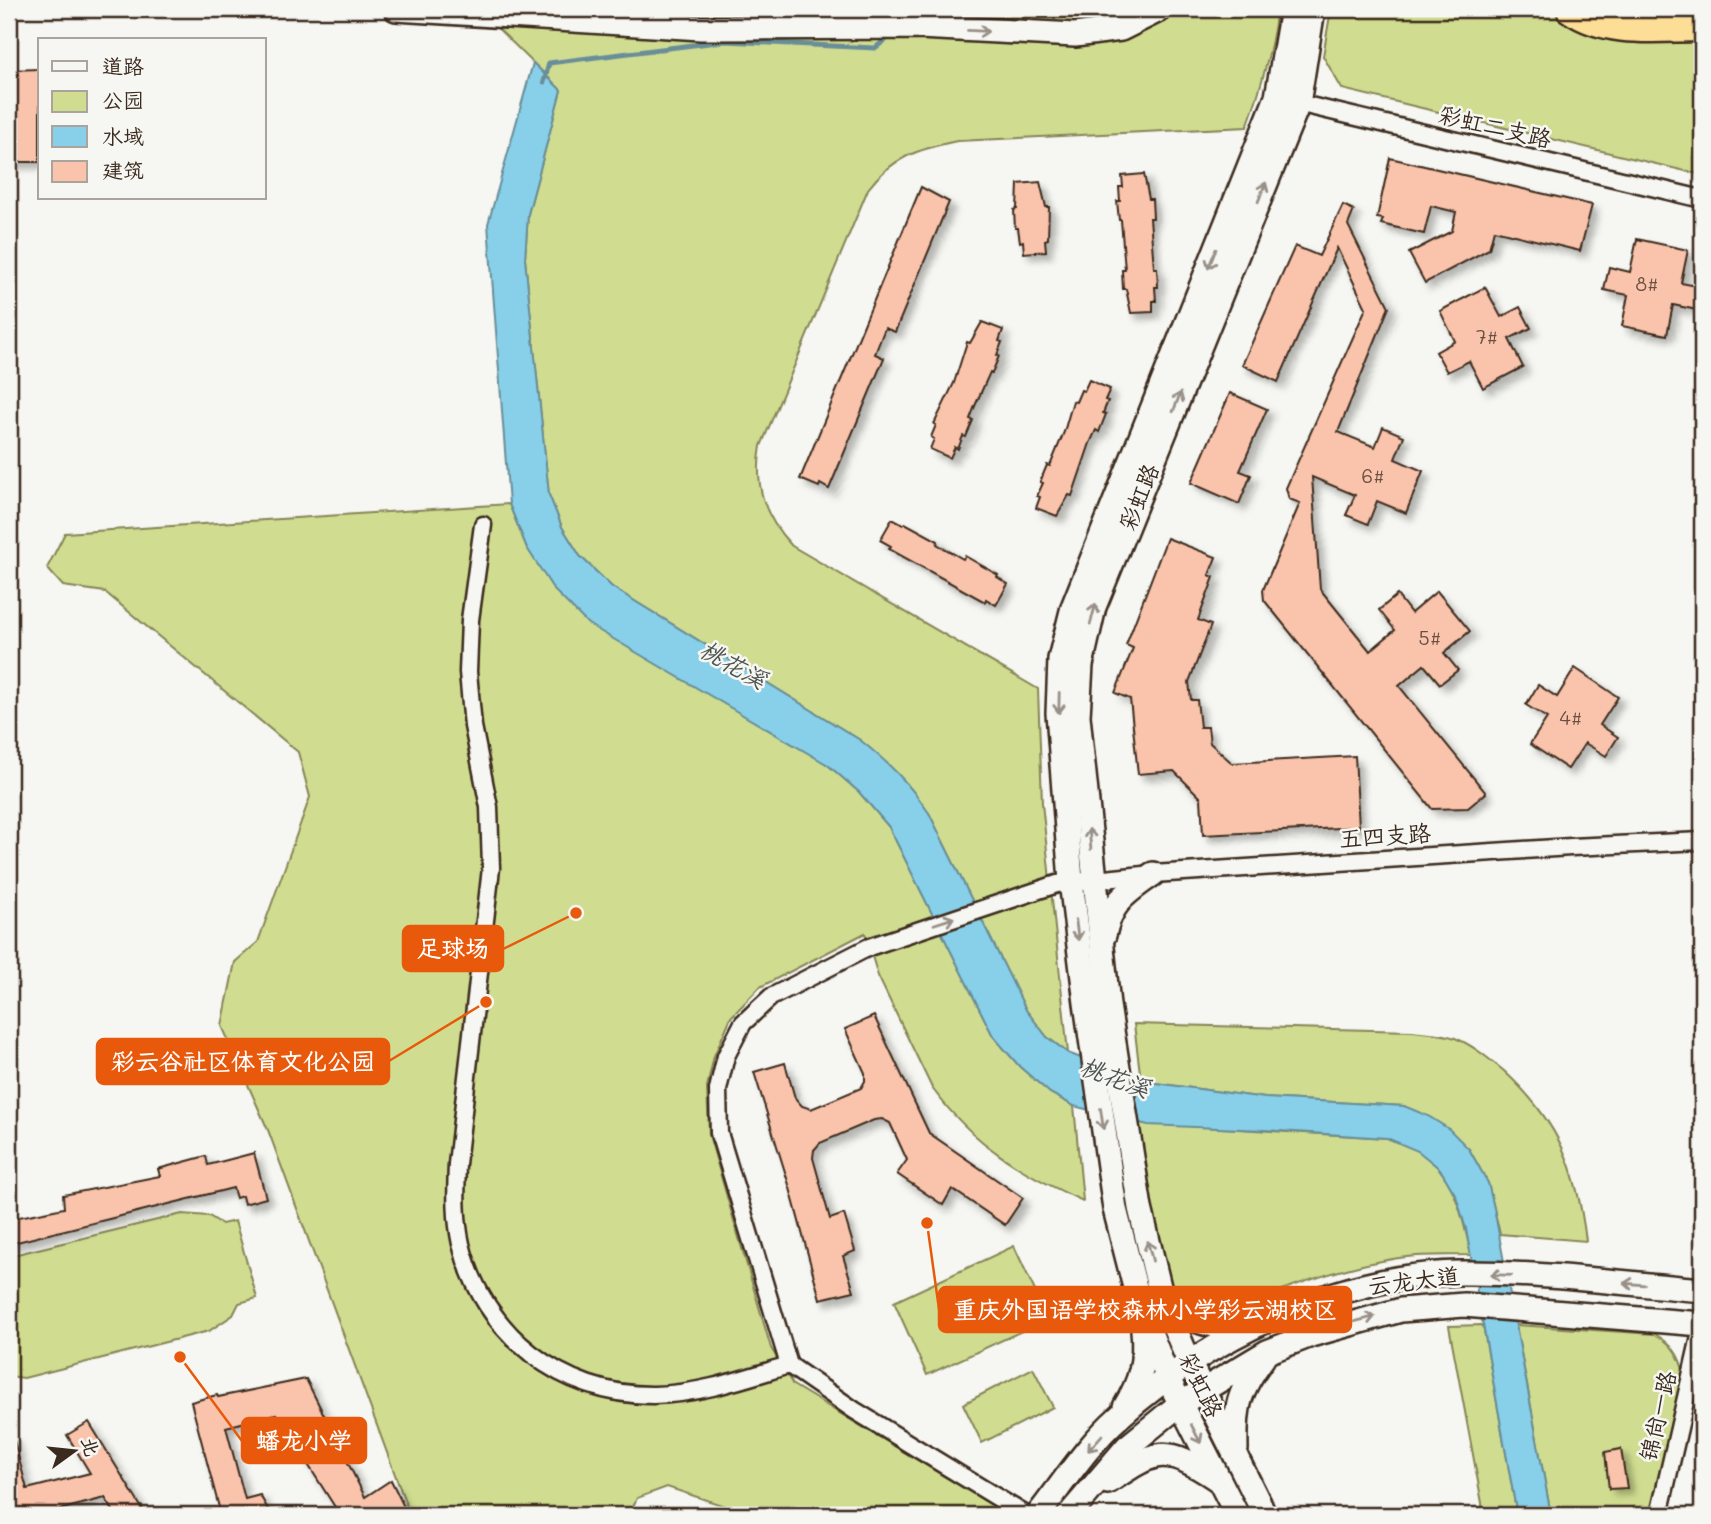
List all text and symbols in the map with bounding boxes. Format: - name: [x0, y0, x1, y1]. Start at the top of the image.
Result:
- one-way arrow: [967, 24, 990, 37]
- legend: [38, 38, 266, 200]
- text: 道路: [102, 52, 144, 79]
- text: 公园: [102, 86, 144, 113]
- street label: 彩虹二支路: [1436, 98, 1555, 154]
- text: 水域: [102, 122, 144, 149]
- text: 建筑: [102, 156, 144, 183]
- one-way arrow: [1256, 181, 1269, 203]
- one-way arrow: [1205, 248, 1218, 270]
- house number: 8#: [1635, 271, 1659, 296]
- house number: 7#: [1476, 324, 1498, 349]
- one-way arrow: [1171, 392, 1184, 414]
- street label: 彩虹路: [1111, 459, 1165, 534]
- house number: 6#: [1361, 463, 1385, 488]
- one-way arrow: [1087, 603, 1100, 626]
- house number: 5#: [1419, 625, 1441, 650]
- water label: 桃花溪: [695, 633, 774, 696]
- one-way arrow: [1052, 691, 1065, 714]
- house number: 4#: [1560, 705, 1582, 730]
- street label: 五四支路: [1338, 817, 1432, 853]
- one-way arrow: [1083, 829, 1096, 851]
- one-way arrow: [932, 914, 954, 926]
- one-way arrow: [1071, 918, 1084, 941]
- callout: 足球场: [403, 926, 503, 971]
- text: 足球场: [417, 932, 489, 963]
- callout: 彩云谷社区体育文化公园: [97, 1039, 389, 1084]
- text: 彩云谷社区体育文化公园: [111, 1045, 375, 1076]
- water label: 桃花溪: [1076, 1050, 1157, 1104]
- one-way arrow: [1096, 1108, 1109, 1130]
- one-way arrow: [1143, 1241, 1156, 1263]
- street label: 云龙大道: [1366, 1260, 1461, 1301]
- one-way arrow: [1490, 1268, 1513, 1281]
- one-way arrow: [1623, 1277, 1646, 1290]
- callout: 重庆外国语学校森林小学彩云湖校区: [939, 1287, 1351, 1332]
- text: 重庆外国语学校森林小学彩云湖校区: [953, 1293, 1337, 1324]
- one-way arrow: [1353, 1312, 1376, 1325]
- street label: 彩虹路: [1173, 1347, 1231, 1422]
- street label: 锦尚一路: [1632, 1368, 1682, 1464]
- north arrow: [38, 1416, 108, 1486]
- callout: 蟠龙小学: [242, 1418, 366, 1463]
- one-way arrow: [1189, 1423, 1203, 1444]
- text: 蟠龙小学: [256, 1424, 352, 1455]
- text: 北: [76, 1434, 105, 1459]
- one-way arrow: [1087, 1434, 1103, 1452]

